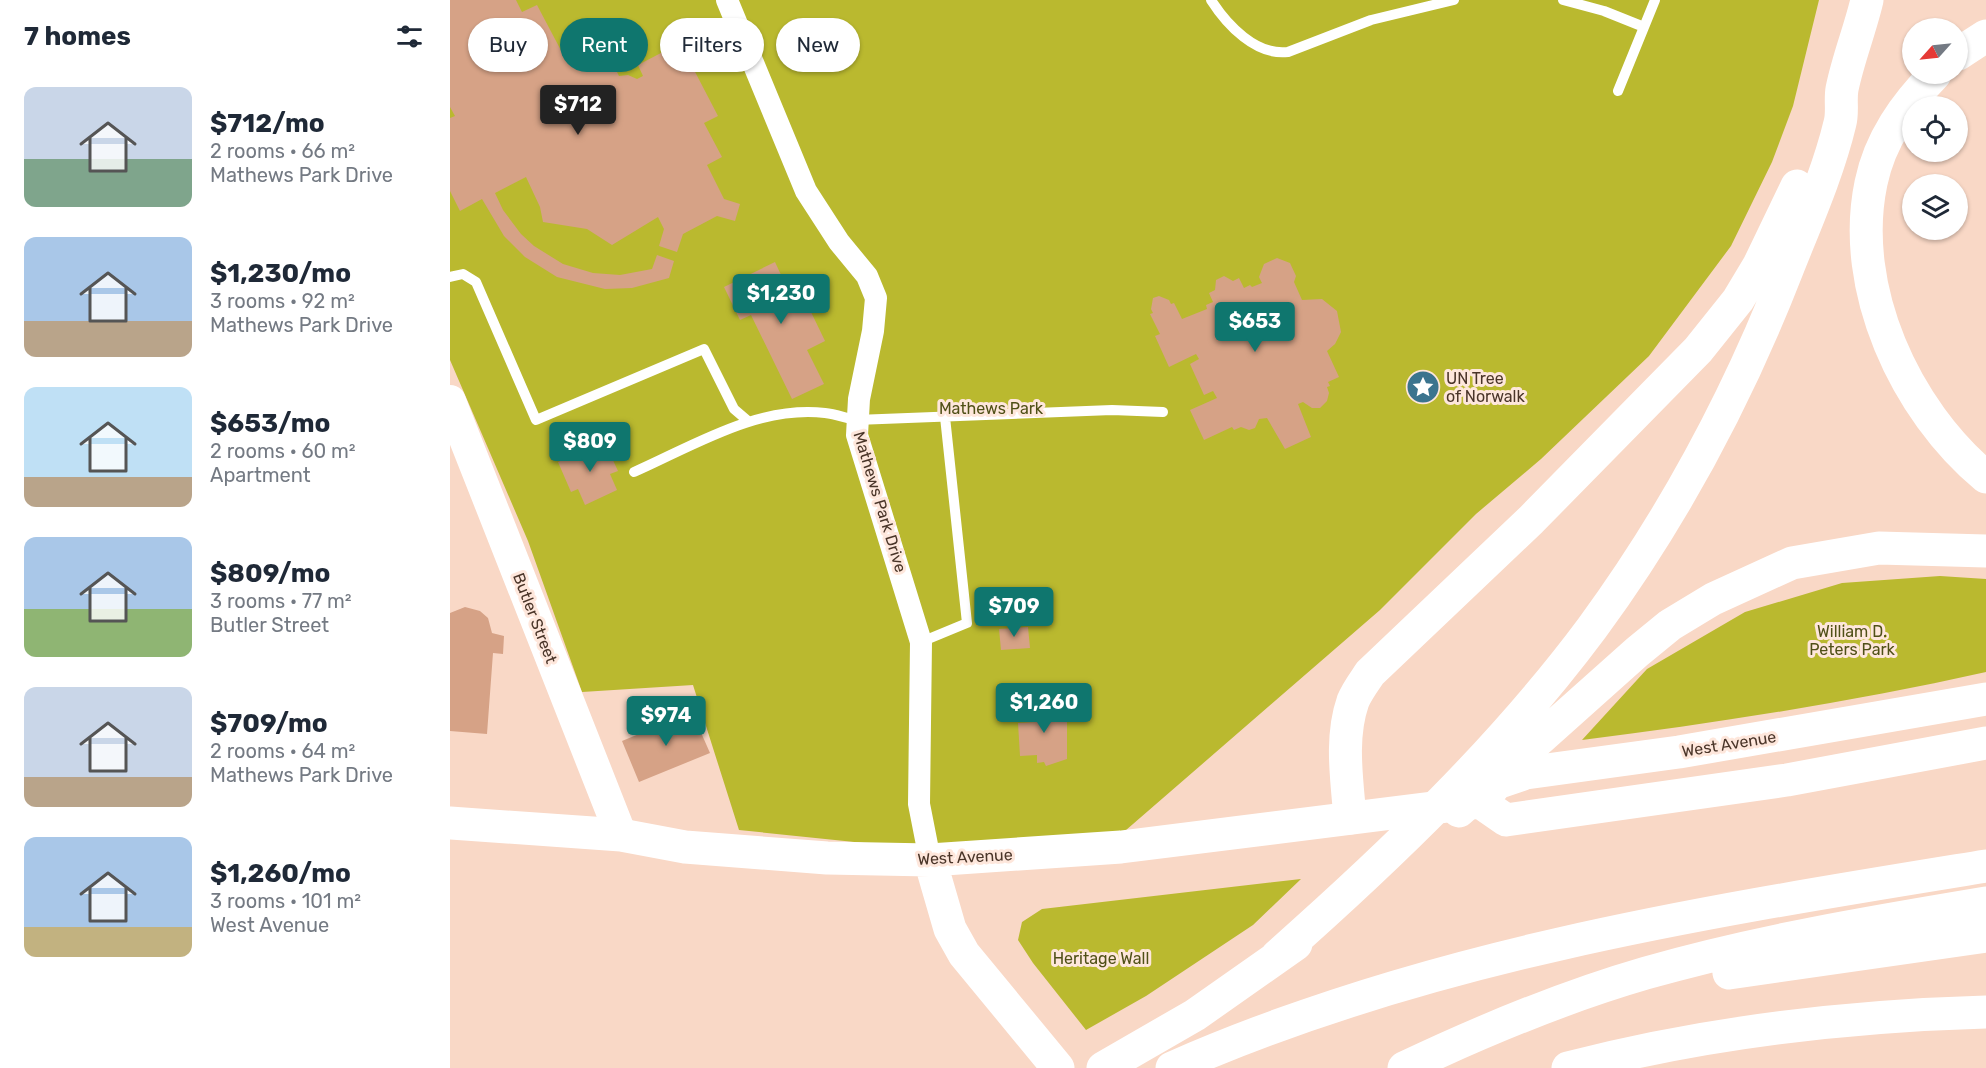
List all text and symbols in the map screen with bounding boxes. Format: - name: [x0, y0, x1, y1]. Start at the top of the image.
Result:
- chip: Buy: [468, 18, 548, 72]
- chip: Rent: [560, 18, 648, 72]
- chip: Filters: [660, 18, 764, 72]
- chip: New: [776, 18, 860, 72]
- north arrow: [1902, 18, 1968, 84]
- map controls: [1902, 18, 1968, 240]
- icon: filters: [393, 20, 426, 53]
- text: 7 homes: [24, 21, 131, 52]
- pin: $712: [542, 85, 614, 136]
- text: $712: [554, 92, 602, 116]
- button: locate: [1902, 96, 1968, 162]
- text: $712/mo: [210, 108, 325, 139]
- icon: home: [72, 111, 144, 183]
- text: 2 rooms · 66 m²: [210, 139, 355, 163]
- text: Mathews Park Drive: [210, 163, 393, 187]
- button: layers: [1902, 174, 1968, 240]
- text: $1,230/mo: [210, 258, 351, 289]
- icon: home: [72, 261, 144, 333]
- pin: $1,230: [732, 274, 830, 325]
- text: $1,230: [747, 281, 815, 305]
- text: 3 rooms · 92 m²: [210, 289, 355, 313]
- pin: $653: [1219, 302, 1291, 353]
- text: $653: [1229, 309, 1281, 333]
- text: Mathews Park Drive: [210, 313, 393, 337]
- place icon: UN Tree of Norwalk: [1405, 369, 1441, 405]
- place label: UN Tree of Norwalk: [1446, 369, 1526, 406]
- park label: Mathews Park: [939, 399, 1044, 418]
- text: $653/mo: [210, 408, 330, 439]
- icon: home: [72, 411, 144, 483]
- pin: $809: [554, 422, 626, 473]
- text: $809: [563, 429, 617, 453]
- street label: Mathews Park Drive: [850, 429, 911, 575]
- text: 2 rooms · 60 m²: [210, 439, 356, 463]
- text: Apartment: [210, 463, 311, 487]
- text: $809/mo: [210, 558, 330, 589]
- icon: home: [72, 561, 144, 633]
- street label: Butler Street: [509, 570, 561, 666]
- pin: $709: [978, 587, 1050, 638]
- text: 3 rooms · 77 m²: [210, 589, 352, 613]
- text: $709: [988, 594, 1040, 618]
- text: Butler Street: [210, 613, 329, 637]
- park label: William D. Peters Park: [1809, 622, 1896, 659]
- pin: $1,260: [995, 683, 1093, 734]
- text: $1,260: [1010, 690, 1078, 714]
- pin: $974: [630, 696, 702, 747]
- text: $974: [641, 703, 691, 727]
- text: $709/mo: [210, 708, 328, 739]
- icon: home: [72, 711, 144, 783]
- street label: West Avenue: [1680, 727, 1778, 761]
- text: 2 rooms · 64 m²: [210, 739, 355, 763]
- text: Mathews Park Drive: [210, 763, 393, 787]
- street label: West Avenue: [917, 845, 1013, 869]
- text: $1,260/mo: [210, 858, 351, 889]
- icon: home: [72, 861, 144, 933]
- text: 3 rooms · 101 m²: [210, 889, 361, 913]
- text: West Avenue: [210, 913, 329, 937]
- park label: Heritage Wall: [1053, 949, 1149, 968]

